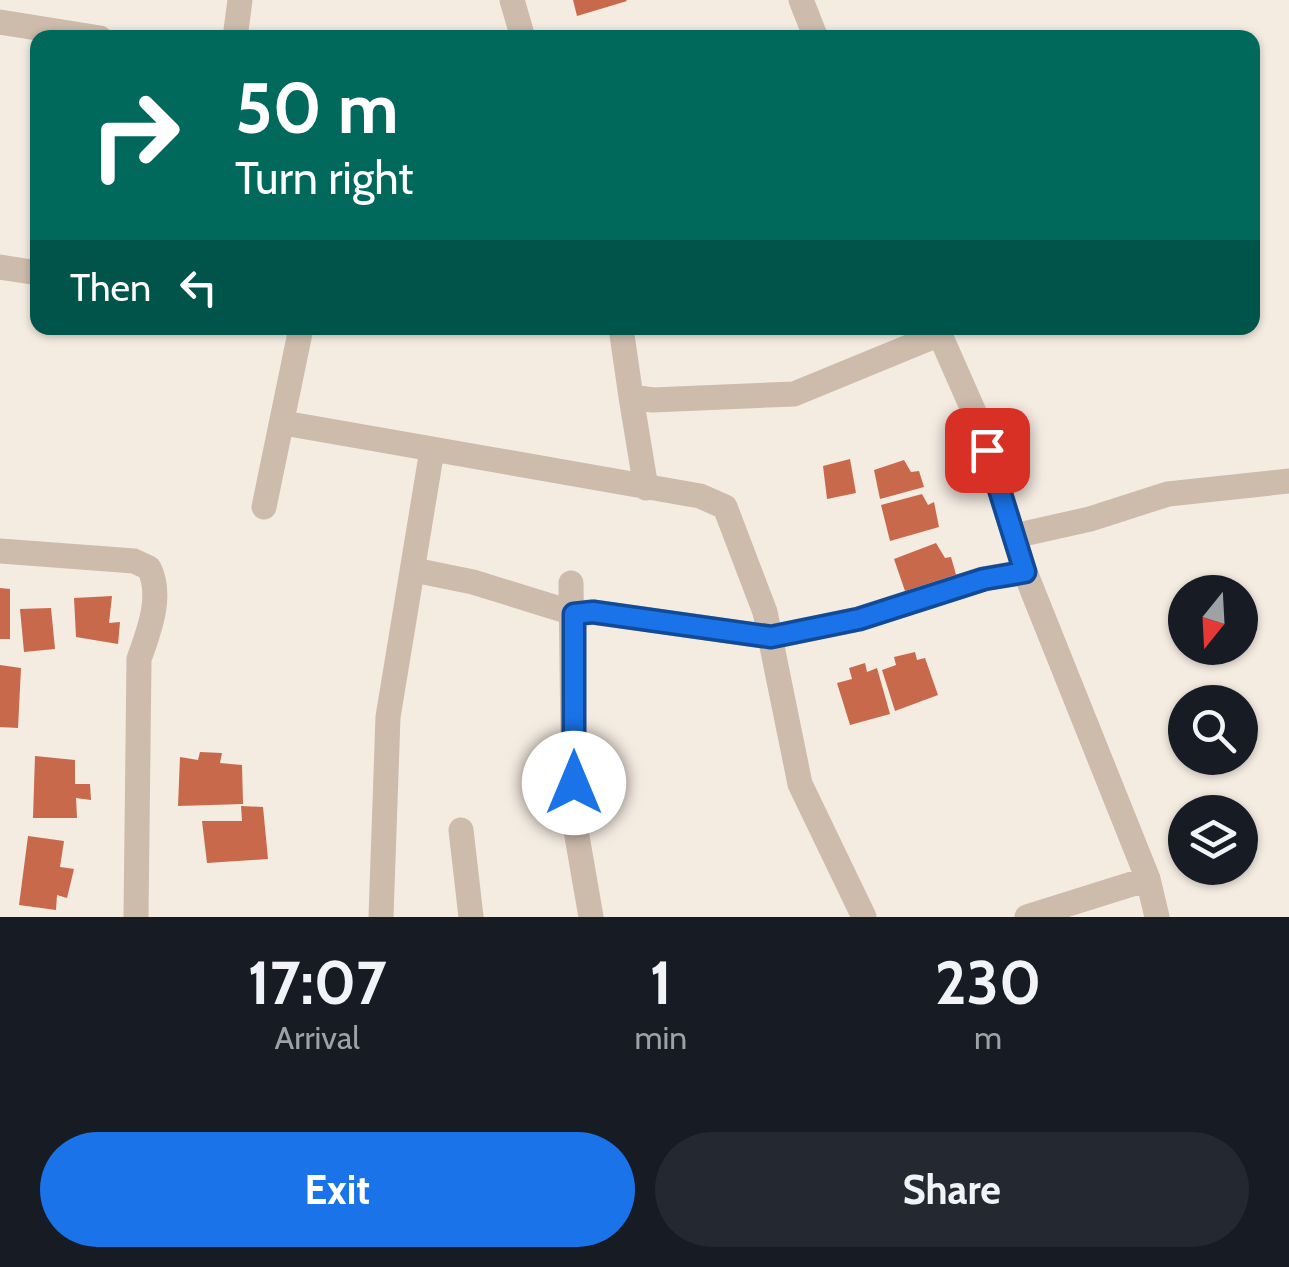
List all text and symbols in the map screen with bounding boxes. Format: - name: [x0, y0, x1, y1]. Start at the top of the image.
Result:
- text: 50 m: [235, 65, 399, 151]
- icon: right: [70, 70, 200, 200]
- text: Turn right: [235, 151, 414, 205]
- icon: left: [171, 260, 226, 315]
- text: Then: [70, 264, 151, 311]
- pin: [945, 408, 1030, 493]
- icon: arrive: [960, 423, 1015, 478]
- north arrow: [1168, 575, 1258, 665]
- map controls: [1168, 575, 1258, 885]
- button: search: [1168, 685, 1258, 775]
- position arrow: [522, 731, 626, 835]
- button: layers: [1168, 795, 1258, 885]
- text: 17:07: [248, 946, 387, 1019]
- text: 1: [650, 946, 672, 1019]
- text: 230: [935, 946, 1041, 1019]
- text: Arrival: [275, 1018, 360, 1057]
- text: min: [634, 1018, 687, 1057]
- text: m: [974, 1018, 1002, 1057]
- button: Exit: [40, 1132, 635, 1247]
- button: Share: [655, 1132, 1249, 1247]

